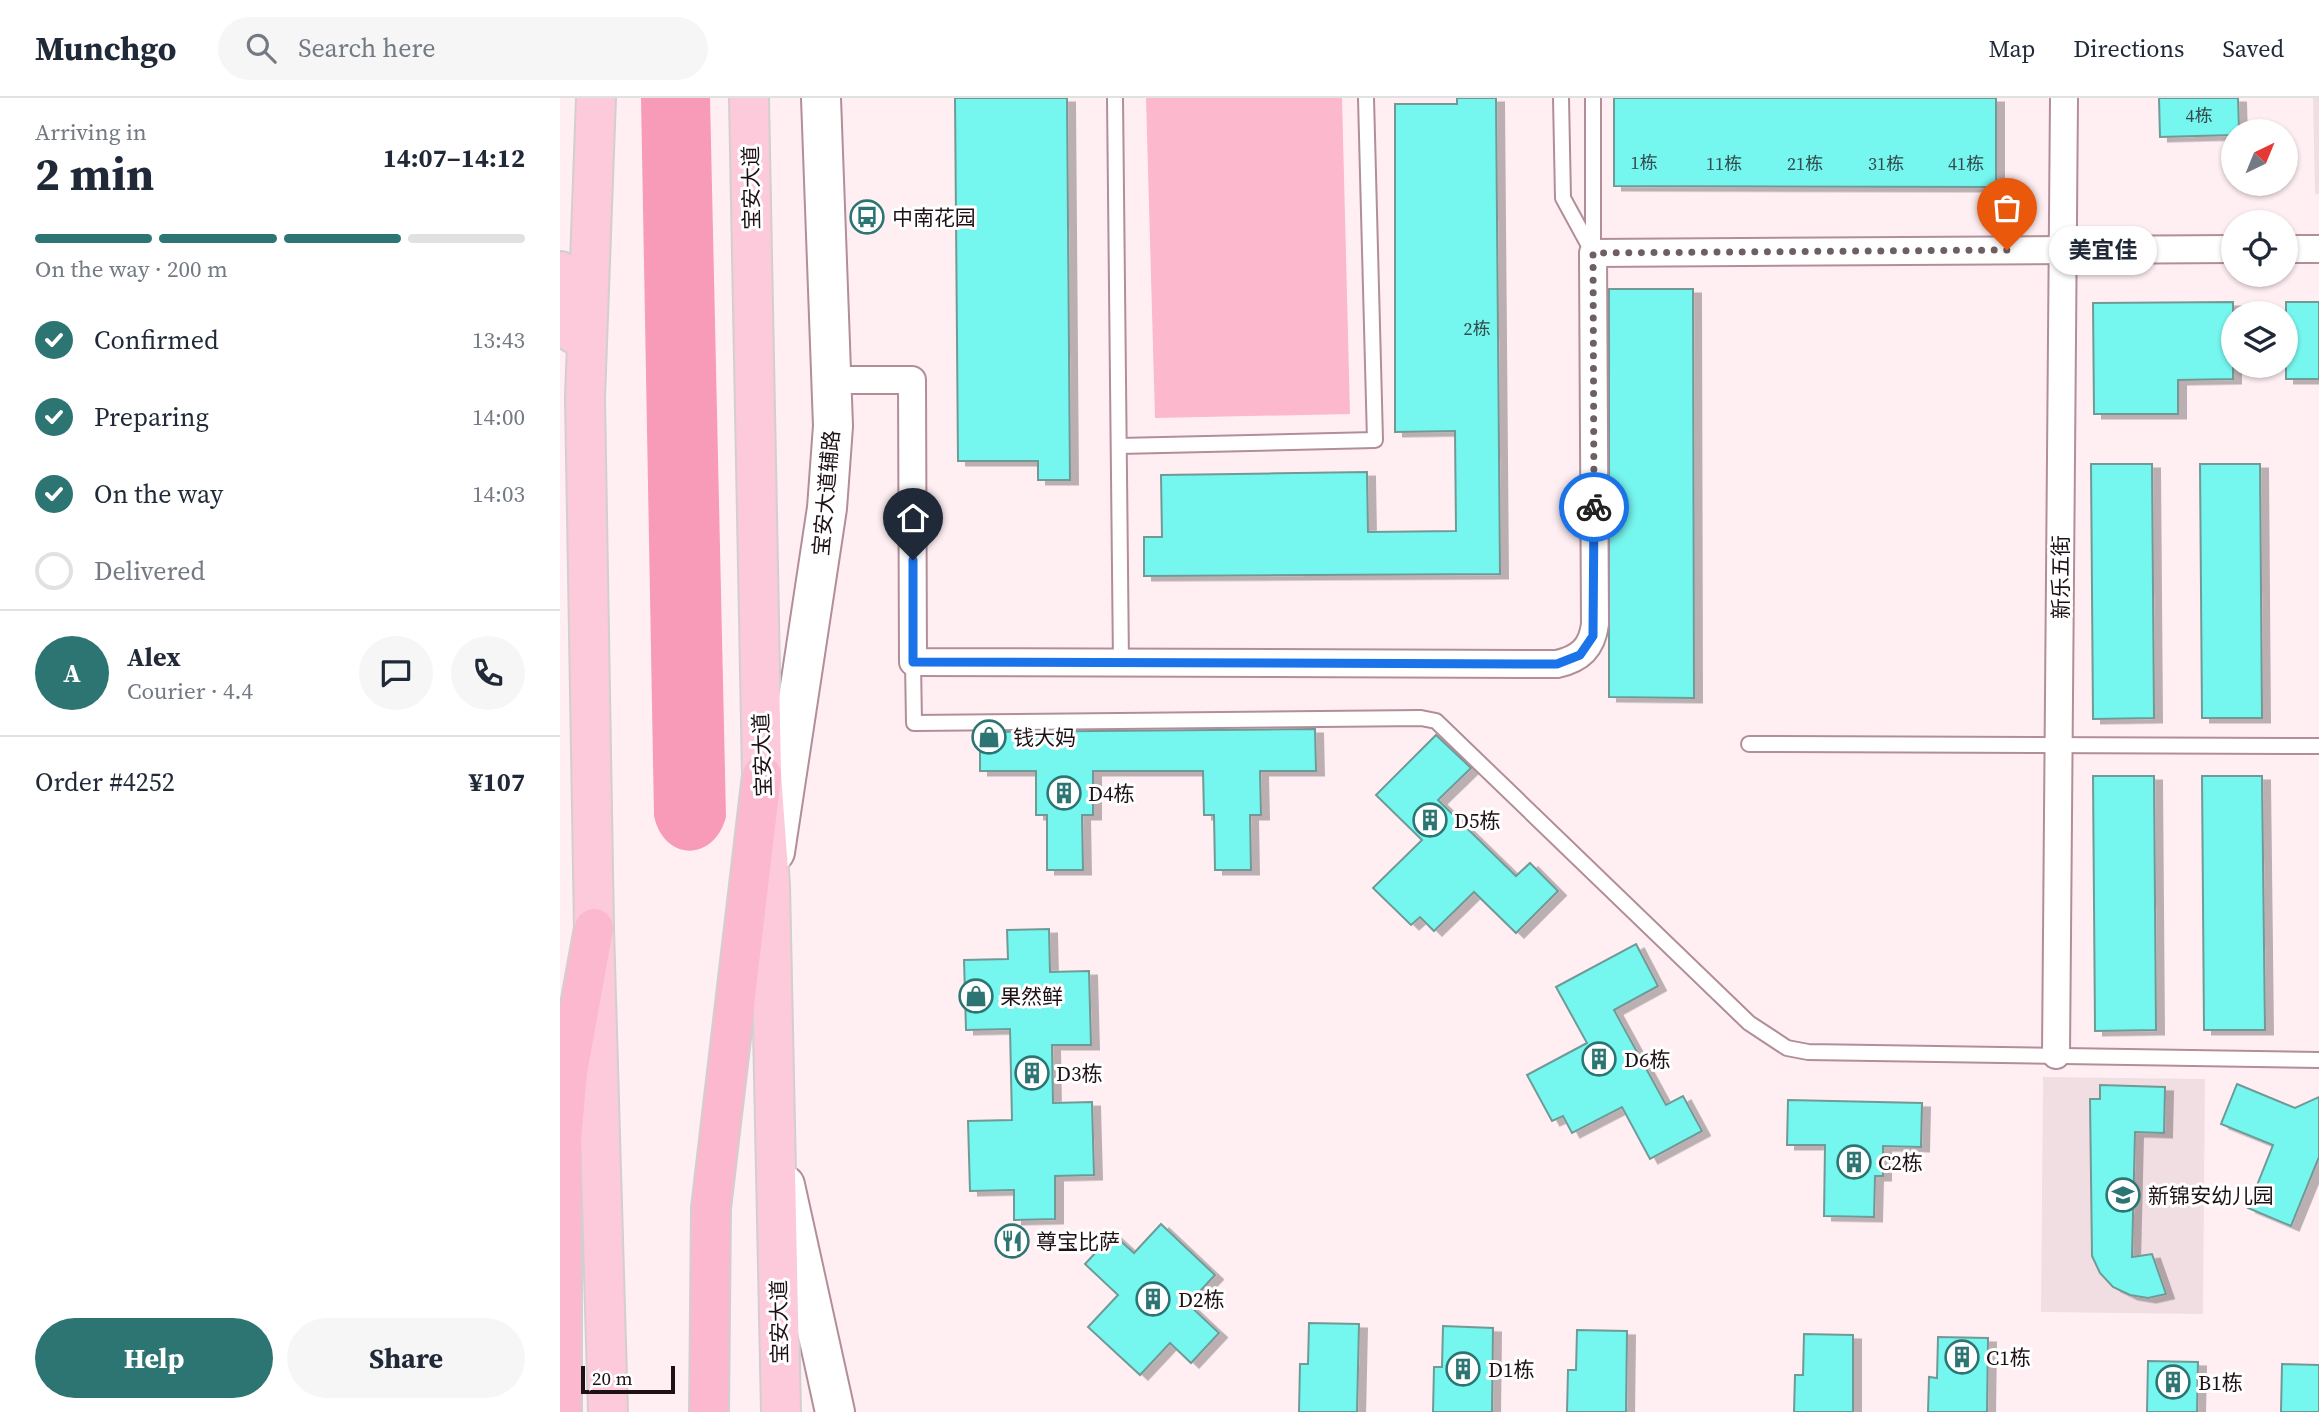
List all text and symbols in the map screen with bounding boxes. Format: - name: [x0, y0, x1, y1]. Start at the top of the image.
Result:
- search box: [218, 17, 708, 80]
- text: Munchgo: [35, 26, 176, 71]
- icon: search: [242, 29, 280, 67]
- text: Search here: [298, 30, 435, 66]
- text: Map: [1988, 32, 2035, 65]
- text: Directions: [2073, 32, 2184, 65]
- text: Saved: [2222, 32, 2284, 65]
- house number: 4栋: [2186, 103, 2213, 128]
- text: Arriving in: [35, 116, 147, 148]
- north arrow: [2221, 119, 2298, 196]
- map controls: [2221, 119, 2298, 378]
- text: 14:07–14:12: [383, 140, 525, 176]
- text: 2 min: [35, 142, 154, 205]
- street label: 宝安大道: [736, 146, 766, 230]
- house number: 1栋: [1631, 150, 1658, 175]
- house number: 11栋: [1706, 151, 1742, 176]
- house number: 21栋: [1787, 151, 1823, 176]
- house number: 31栋: [1868, 151, 1904, 176]
- house number: 41栋: [1948, 151, 1984, 176]
- pin: [1977, 178, 2037, 250]
- icon: bag: [1988, 189, 2026, 227]
- bus stop icon: 中南花园: [848, 198, 886, 236]
- place label: 中南花园: [892, 203, 976, 232]
- button: locate: [2221, 210, 2298, 287]
- callout: 美宜佳: [2049, 226, 2158, 274]
- text: 美宜佳: [2069, 234, 2138, 266]
- text: On the way · 200 m: [35, 253, 228, 285]
- button: layers: [2221, 301, 2298, 378]
- house number: 2栋: [1464, 316, 1491, 341]
- icon: check: [35, 321, 73, 359]
- text: Confirmed: [94, 322, 219, 358]
- text: 13:43: [472, 324, 525, 356]
- icon: check: [35, 398, 73, 436]
- text: Preparing: [94, 399, 209, 435]
- text: 14:00: [472, 401, 525, 433]
- street label: 宝安大道辅路: [806, 429, 846, 557]
- courier: [1559, 472, 1629, 542]
- icon: check: [35, 475, 73, 513]
- text: On the way: [94, 476, 223, 512]
- text: 14:03: [472, 478, 525, 510]
- pin: [883, 488, 943, 560]
- icon: bike: [1575, 488, 1613, 526]
- icon: home: [894, 499, 932, 537]
- street label: 新乐五街: [2046, 535, 2075, 619]
- text: Delivered: [94, 553, 205, 589]
- button: chat: [359, 636, 433, 710]
- button: phone: [451, 636, 525, 710]
- text: Alex: [127, 639, 181, 675]
- text: A: [63, 655, 81, 691]
- text: Courier · 4.4: [127, 675, 253, 707]
- street label: 宝安大道: [746, 713, 778, 797]
- shop icon: 钱大妈: [970, 718, 1008, 756]
- place label: 钱大妈: [1013, 723, 1076, 752]
- text: Order #4252: [35, 764, 175, 800]
- text: ¥107: [469, 764, 525, 800]
- building icon: D4栋: [1045, 774, 1083, 812]
- place label: D4栋: [1088, 779, 1134, 808]
- building icon: D5栋: [1411, 801, 1449, 839]
- place label: D5栋: [1454, 806, 1500, 835]
- shop icon: 果然鲜: [957, 977, 995, 1015]
- place label: 果然鲜: [1000, 982, 1063, 1011]
- building icon: D6栋: [1580, 1040, 1618, 1078]
- place label: D6栋: [1624, 1045, 1670, 1074]
- building icon: D3栋: [1013, 1054, 1051, 1092]
- place label: D3栋: [1056, 1059, 1102, 1088]
- building icon: C2栋: [1835, 1143, 1873, 1181]
- place label: C2栋: [1878, 1148, 1923, 1177]
- school or university icon: 新锦安幼儿园: [2104, 1176, 2142, 1214]
- place label: 新锦安幼儿园: [2148, 1181, 2274, 1210]
- restaurant icon: 尊宝比萨: [993, 1222, 1031, 1260]
- place label: 尊宝比萨: [1036, 1227, 1120, 1256]
- street label: 宝安大道: [764, 1280, 794, 1364]
- building icon: D2栋: [1134, 1280, 1172, 1318]
- place label: D2栋: [1178, 1285, 1224, 1314]
- button: Help: [35, 1318, 273, 1398]
- button: Share: [287, 1318, 525, 1398]
- building icon: C1栋: [1943, 1338, 1981, 1376]
- place label: C1栋: [1986, 1343, 2031, 1372]
- building icon: D1栋: [1444, 1350, 1482, 1388]
- place label: D1栋: [1488, 1355, 1534, 1384]
- scale bar: [581, 1363, 676, 1395]
- building icon: B1栋: [2154, 1363, 2192, 1401]
- text: 20 m: [592, 1365, 633, 1391]
- place label: B1栋: [2198, 1368, 2243, 1397]

